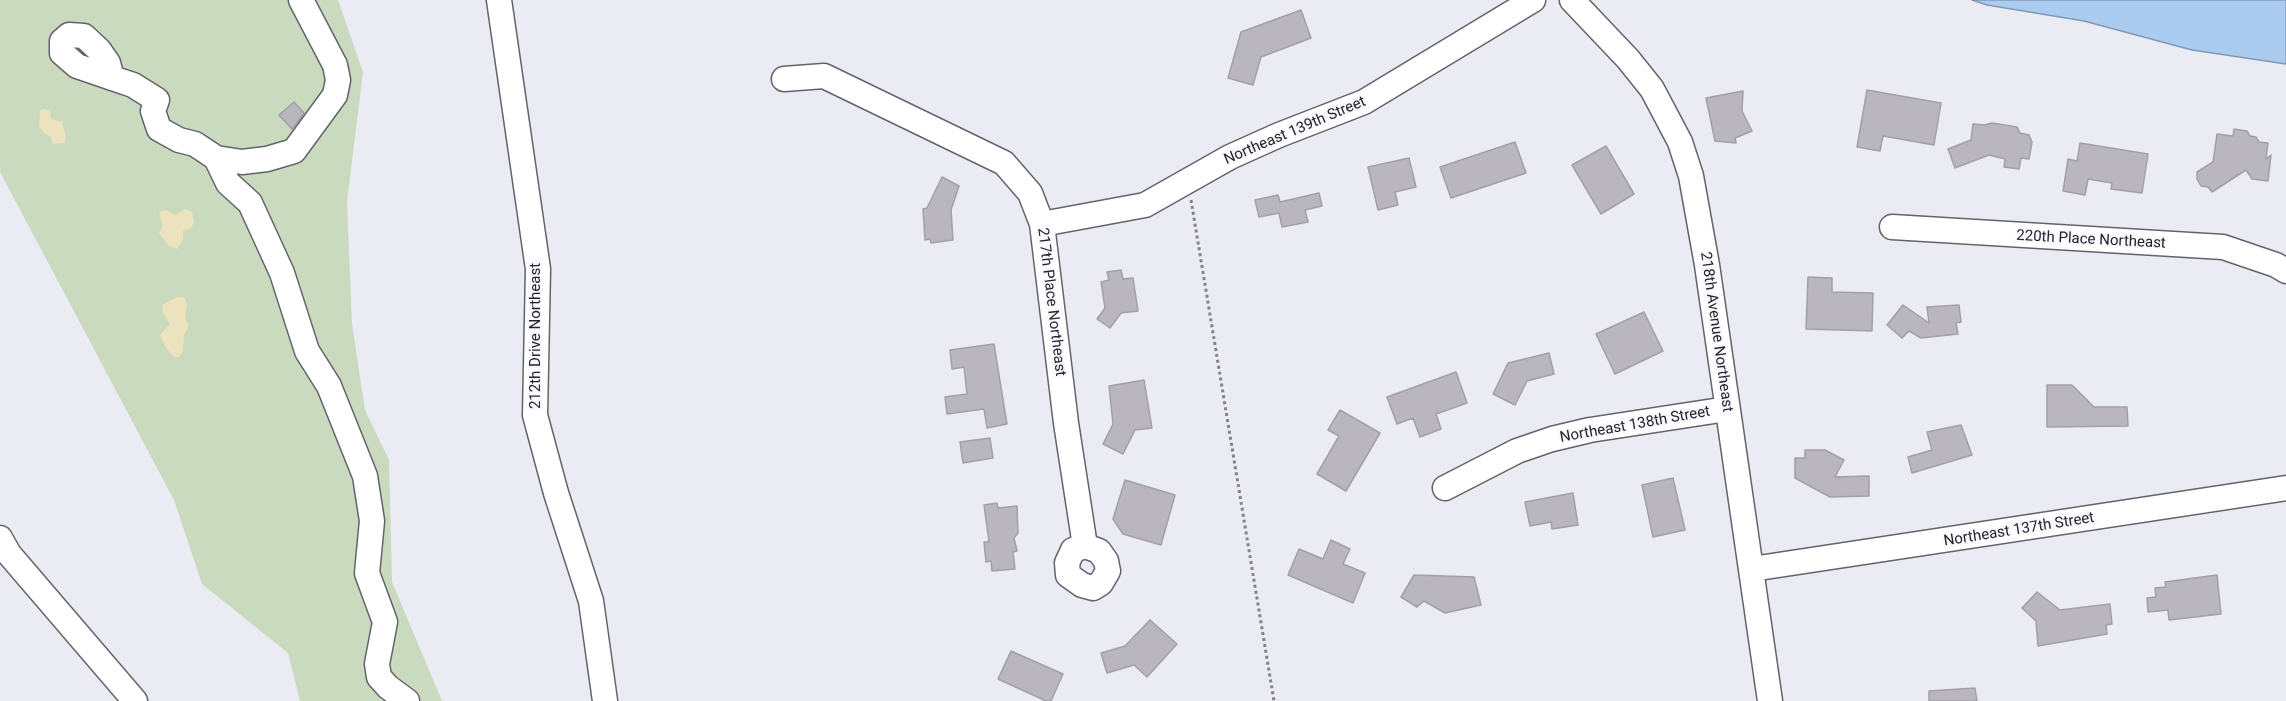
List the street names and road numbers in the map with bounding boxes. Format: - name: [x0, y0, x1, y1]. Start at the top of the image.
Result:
- street label: Northeast 139th Street: [1221, 93, 1369, 169]
- street label: 217th Place Northeast: [1033, 227, 1069, 377]
- street label: 220th Place Northeast: [2016, 227, 2166, 253]
- street label: 218th Avenue Northeast: [1696, 251, 1736, 413]
- street label: 212th Drive Northeast: [527, 263, 545, 409]
- street label: Northeast 138th Street: [1559, 403, 1711, 447]
- street label: Northeast 137th Street: [1942, 509, 2096, 551]

